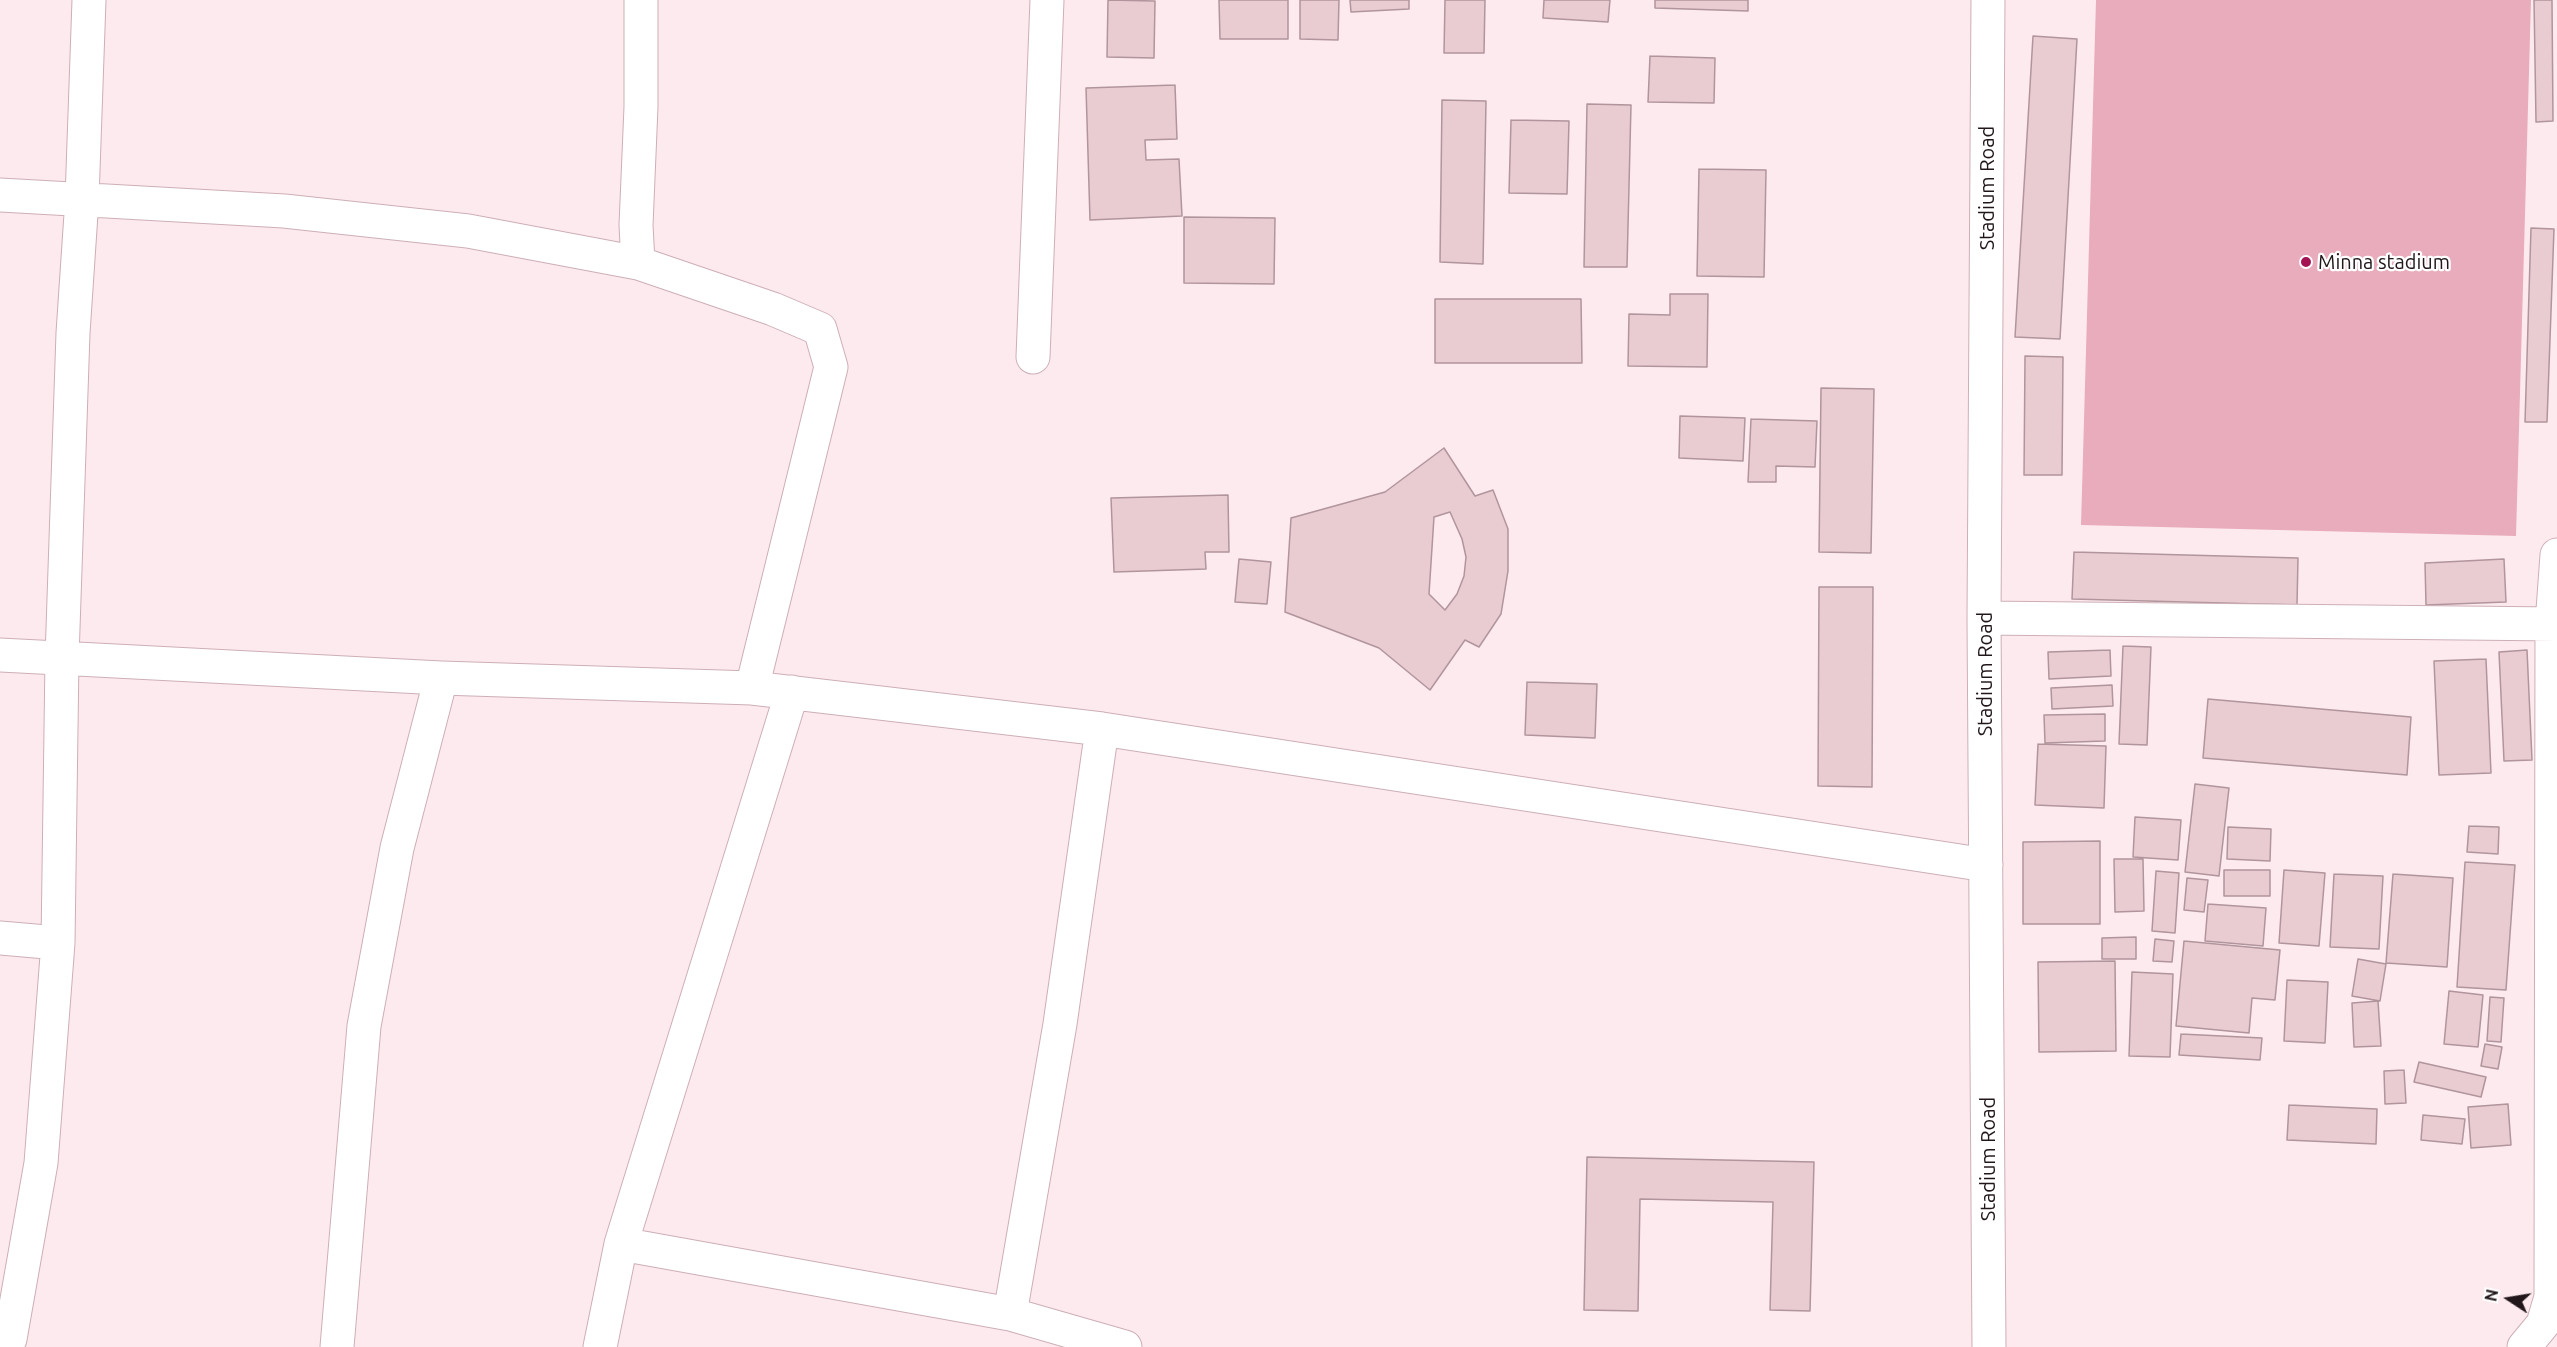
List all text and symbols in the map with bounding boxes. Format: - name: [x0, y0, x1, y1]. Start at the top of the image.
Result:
- street label: Stadium Road: [1975, 126, 1999, 250]
- place label: Minna stadium: [2318, 250, 2450, 274]
- marker: Minna stadium: [2299, 255, 2313, 269]
- street label: Stadium Road: [1973, 612, 1997, 736]
- street label: Stadium Road: [1976, 1097, 2000, 1221]
- north arrow: [2479, 1269, 2539, 1329]
- text: N: [2481, 1288, 2501, 1303]

